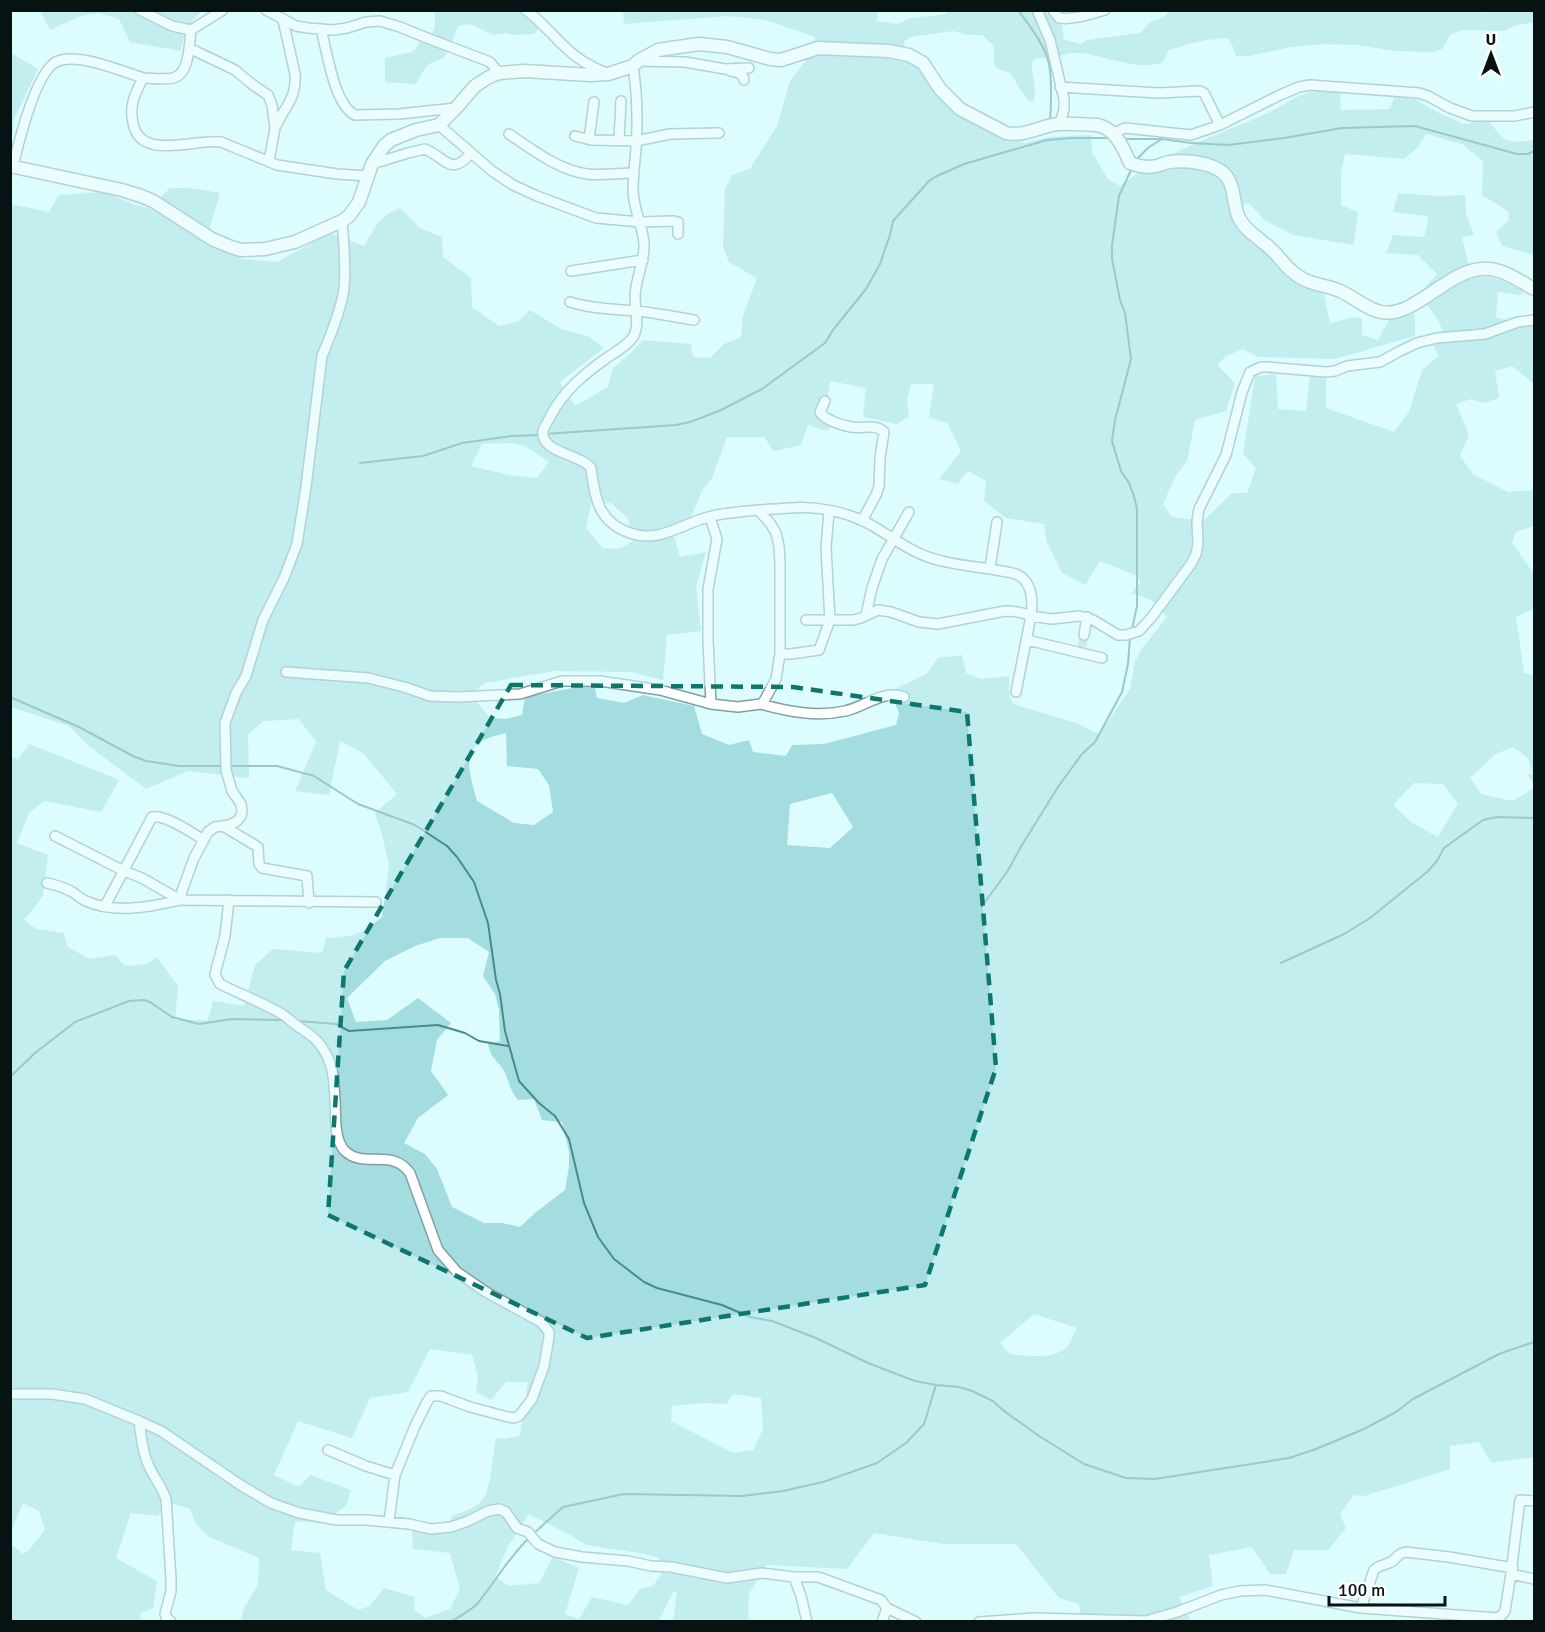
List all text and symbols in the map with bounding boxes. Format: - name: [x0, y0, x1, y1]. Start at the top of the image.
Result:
- north arrow: [1461, 24, 1521, 84]
- text: U: [1486, 30, 1496, 50]
- scale bar: [1329, 1569, 1444, 1607]
- text: 100 m: [1338, 1579, 1385, 1601]

